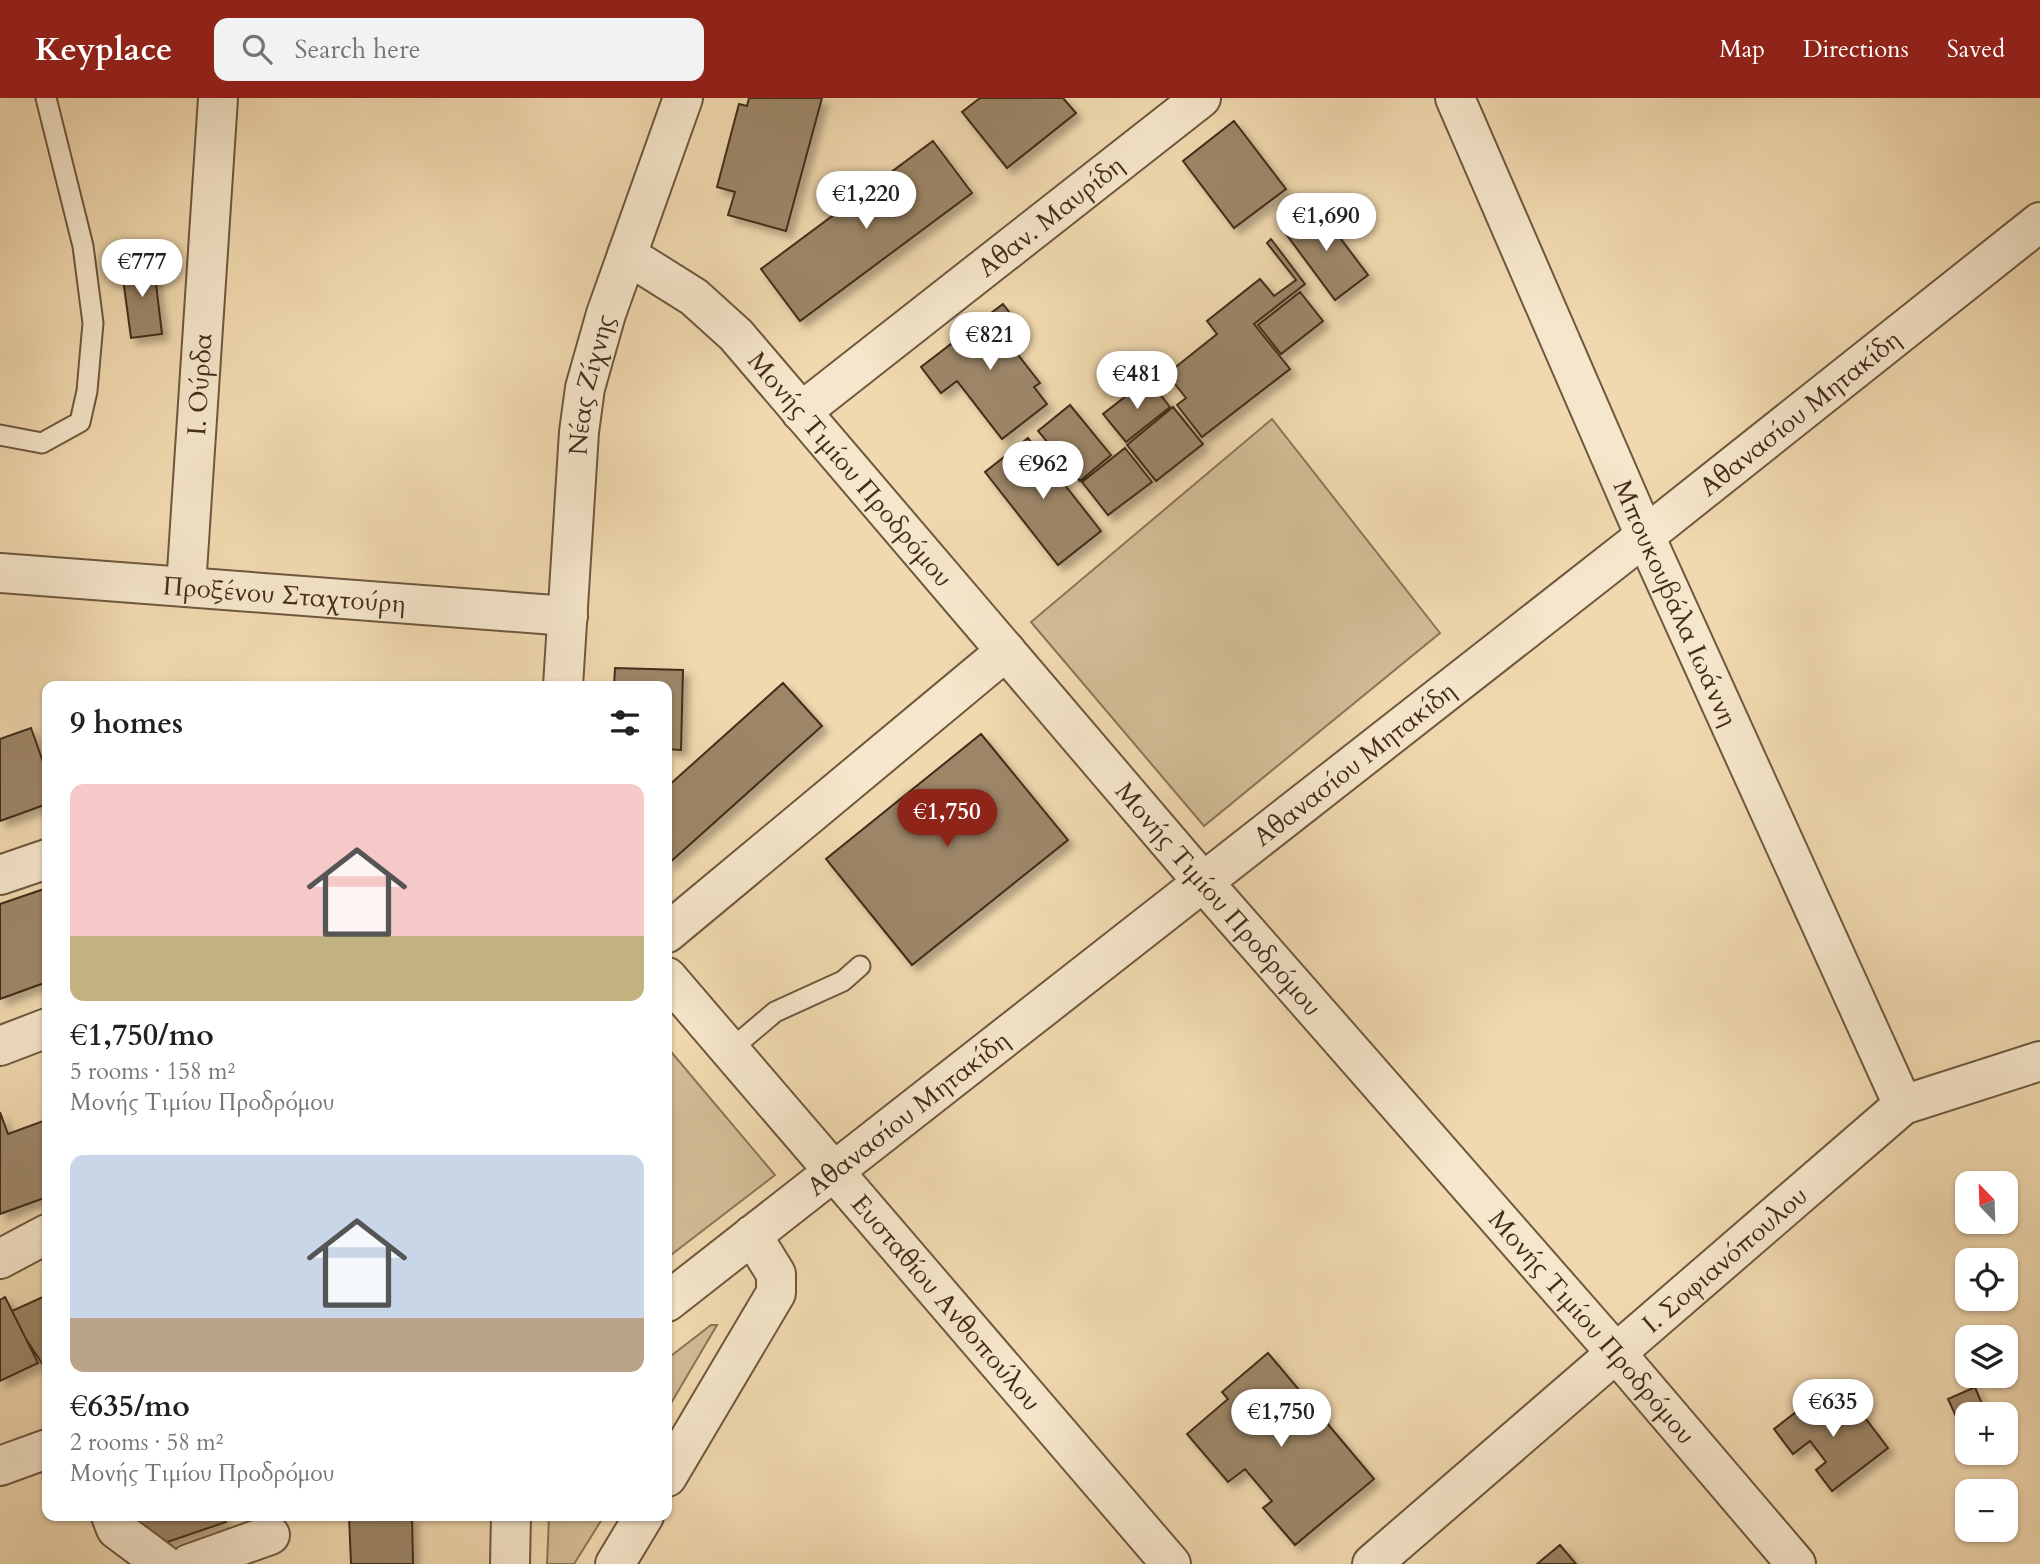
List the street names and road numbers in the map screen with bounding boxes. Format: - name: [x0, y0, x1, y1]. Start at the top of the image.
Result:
- street label: Αθαν. Μαυρίδη: [970, 148, 1131, 285]
- street label: Νέας Ζίχνης: [561, 310, 623, 456]
- street label: Αθανασίου Μητακίδη: [1692, 322, 1908, 504]
- street label: Ι. Ούρδα: [179, 332, 221, 436]
- street label: Μονής Τιμίου Προδρόμου: [740, 344, 961, 595]
- street label: Μπουκουβάλα Ιωάννη: [1605, 474, 1746, 732]
- street label: Προξένου Σταχτούρη: [161, 568, 407, 622]
- street label: Αθανασίου Μητακίδη: [1246, 674, 1463, 854]
- street label: Μονής Τιμίου Προδρόμου: [1107, 775, 1330, 1024]
- street label: Αθανασίου Μητακίδη: [800, 1023, 1017, 1204]
- street label: Ι. Σοφιανόπουλου: [1635, 1178, 1815, 1341]
- street label: Ευσταθίου Ανθοπούλου: [843, 1187, 1049, 1418]
- street label: Μονής Τιμίου Προδρόμου: [1480, 1203, 1703, 1452]

